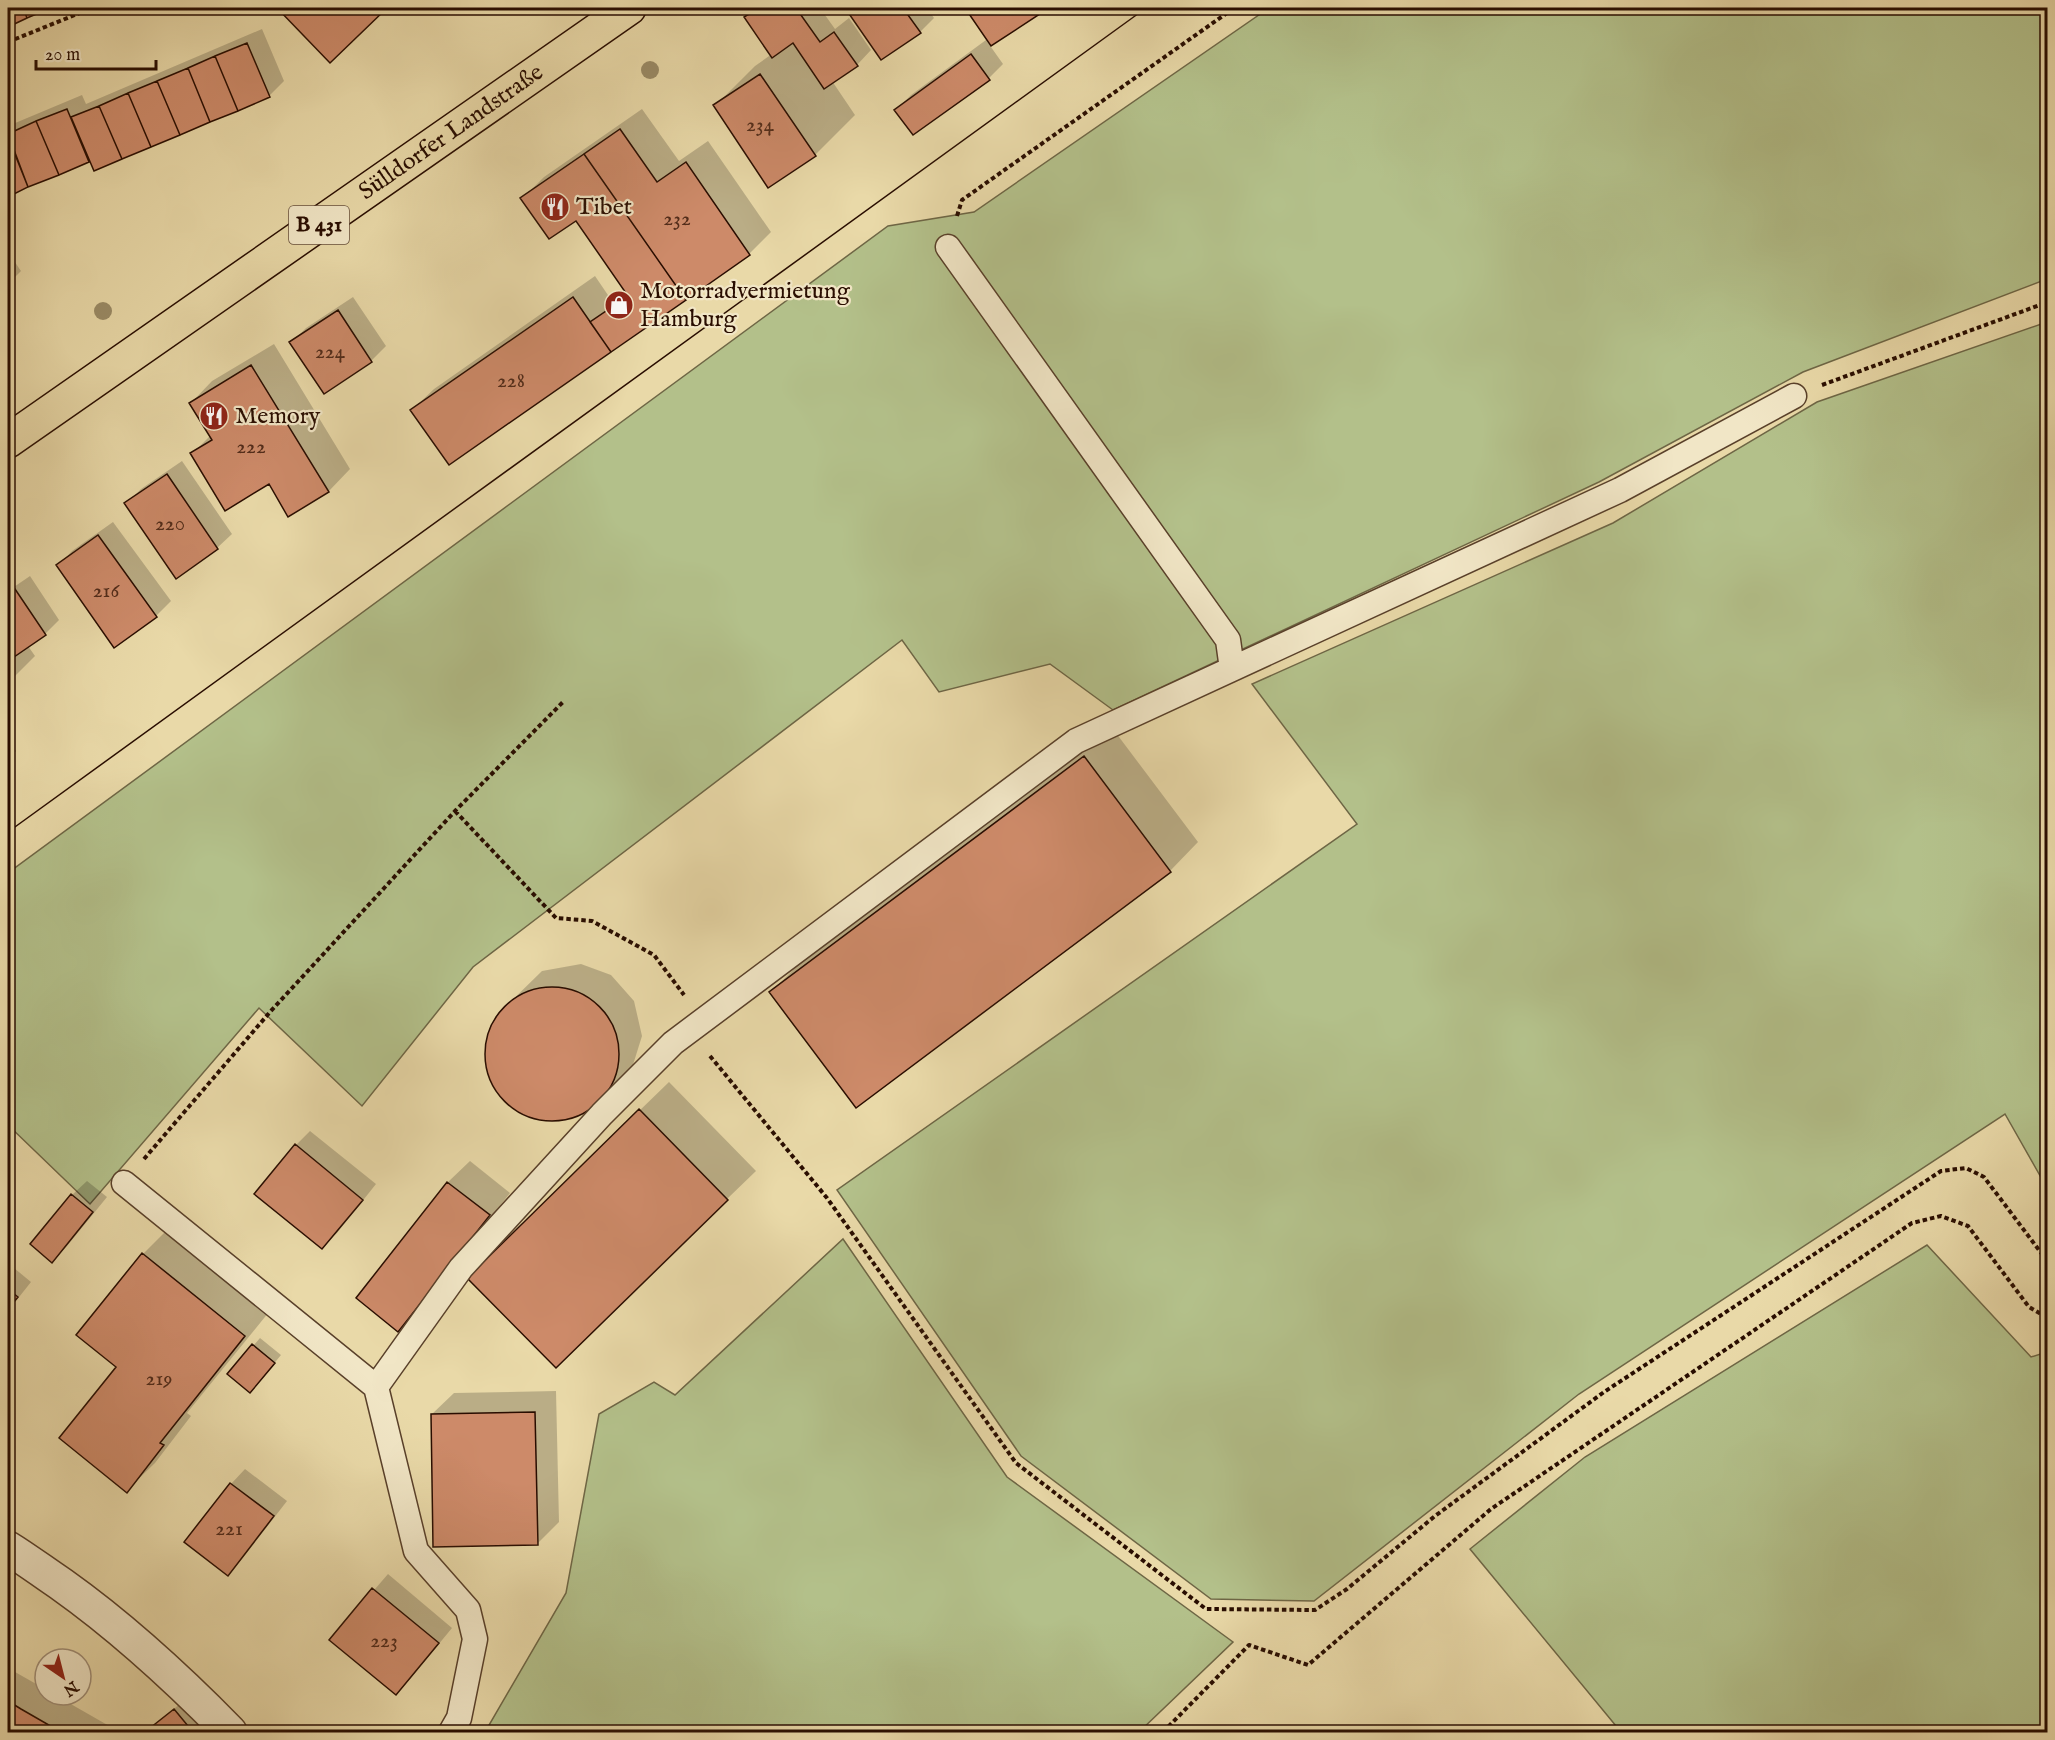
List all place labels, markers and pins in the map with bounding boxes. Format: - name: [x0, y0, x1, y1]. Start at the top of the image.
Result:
- restaurant icon: Tibet: [539, 191, 571, 223]
- place label: Tibet: [576, 192, 632, 223]
- place label: Motorradvermietung Hamburg: [640, 276, 851, 335]
- shop icon: Motorradvermietung Hamburg: [603, 289, 635, 321]
- restaurant icon: Memory: [198, 400, 230, 432]
- place label: Memory: [235, 401, 321, 432]

